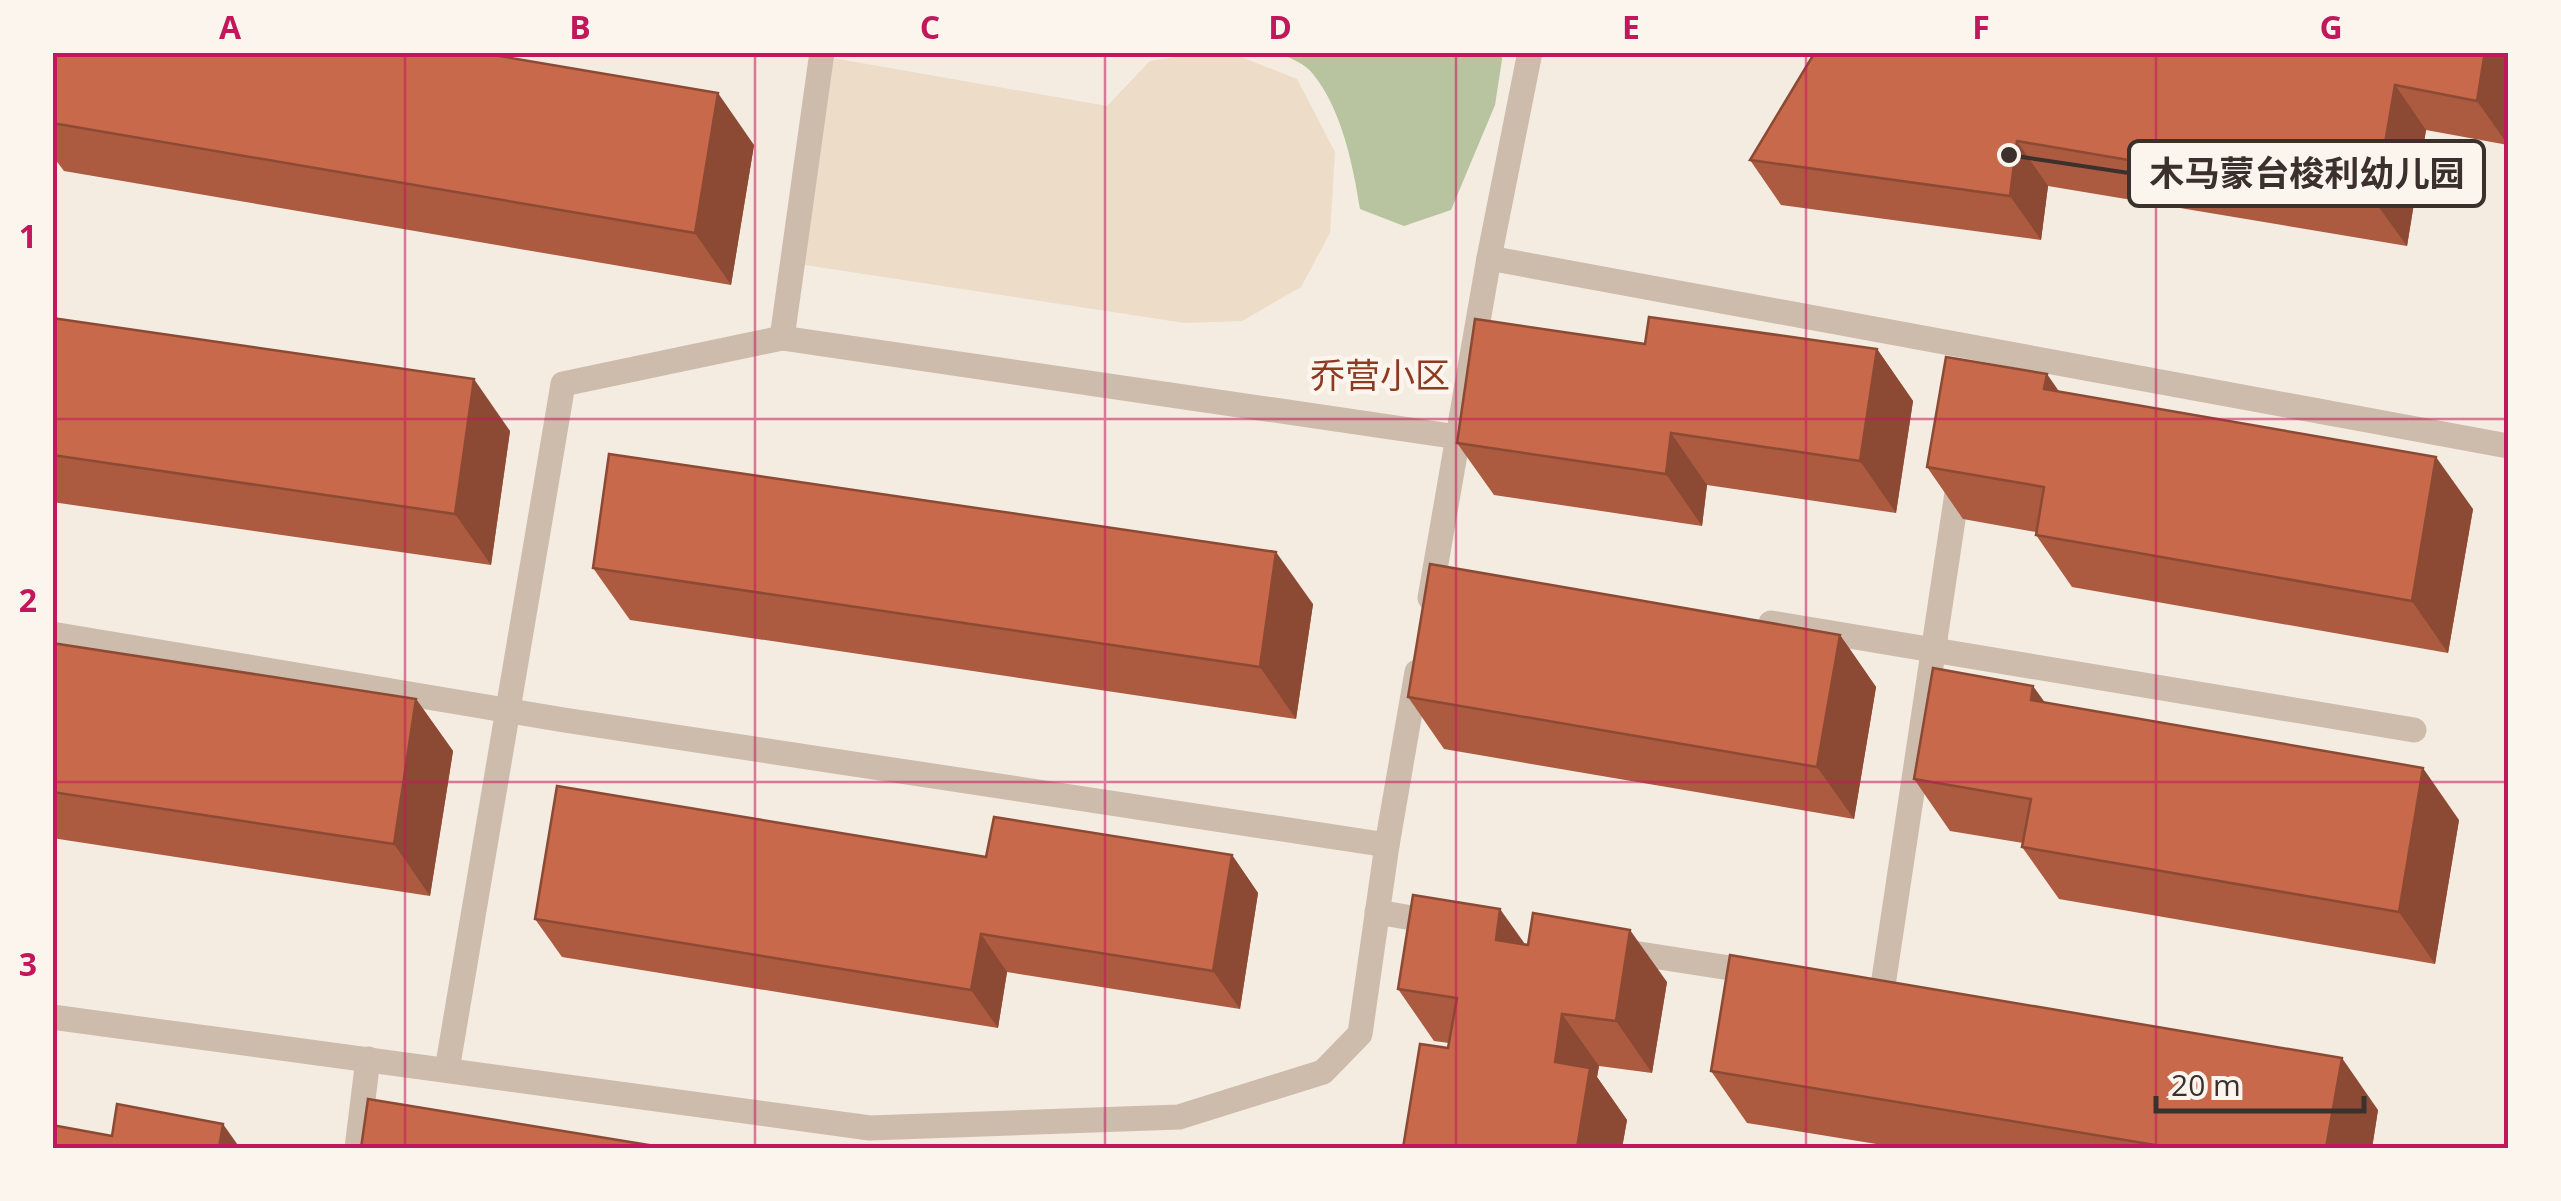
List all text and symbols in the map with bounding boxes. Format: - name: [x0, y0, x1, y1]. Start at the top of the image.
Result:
- text: A: [219, 5, 242, 48]
- text: B: [569, 5, 591, 48]
- text: C: [920, 5, 940, 48]
- text: D: [1268, 5, 1292, 48]
- text: E: [1622, 5, 1640, 48]
- text: F: [1972, 5, 1990, 48]
- text: G: [2319, 5, 2343, 48]
- callout: 木马蒙台梭利幼儿园: [2129, 141, 2484, 206]
- text: 木马蒙台梭利幼儿园: [2149, 149, 2465, 196]
- text: 1: [19, 214, 37, 257]
- district label: 乔营小区: [1310, 351, 1450, 398]
- text: 2: [19, 578, 37, 621]
- text: 3: [19, 942, 37, 985]
- scale bar: [2156, 1051, 2364, 1113]
- text: 20 m: [2171, 1064, 2241, 1105]

